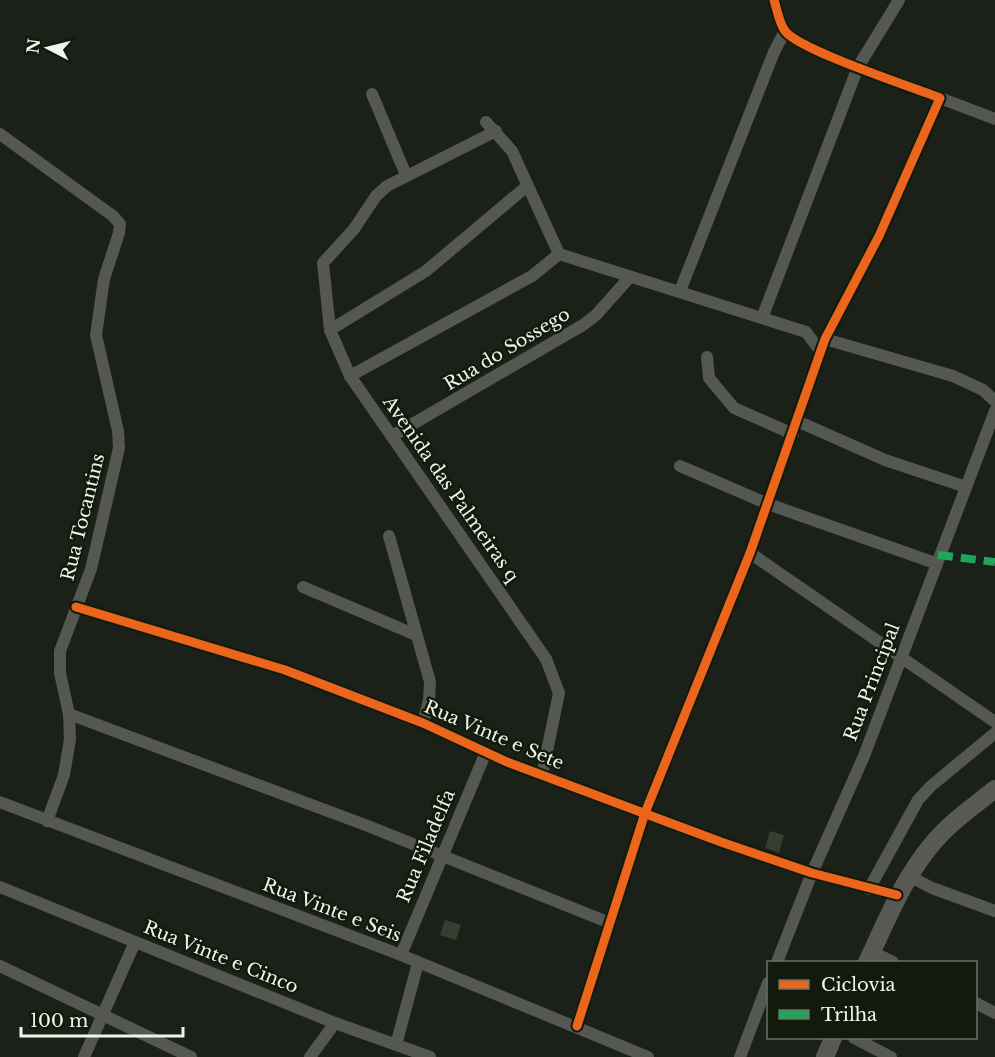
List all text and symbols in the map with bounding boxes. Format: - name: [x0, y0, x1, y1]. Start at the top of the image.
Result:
- north arrow: [18, 18, 78, 78]
- text: N: [22, 37, 44, 55]
- street label: Rua do Sossego: [440, 303, 574, 395]
- street label: Avenida das Palmeiras q: [378, 391, 524, 587]
- street label: Rua Tocantins: [57, 451, 109, 583]
- street label: Rua Principal: [839, 620, 905, 744]
- street label: Rua Vinte e Sete: [421, 696, 567, 774]
- street label: Rua Filadelfa: [392, 786, 460, 906]
- street label: Rua Vinte e Seis: [259, 873, 405, 947]
- street label: Rua Vinte e Cinco: [140, 916, 302, 998]
- legend: [767, 961, 977, 1039]
- text: Ciclovia: [821, 974, 896, 996]
- scale bar: [21, 1000, 183, 1038]
- text: Trilha: [821, 1004, 877, 1026]
- text: 100 m: [30, 1010, 88, 1032]

